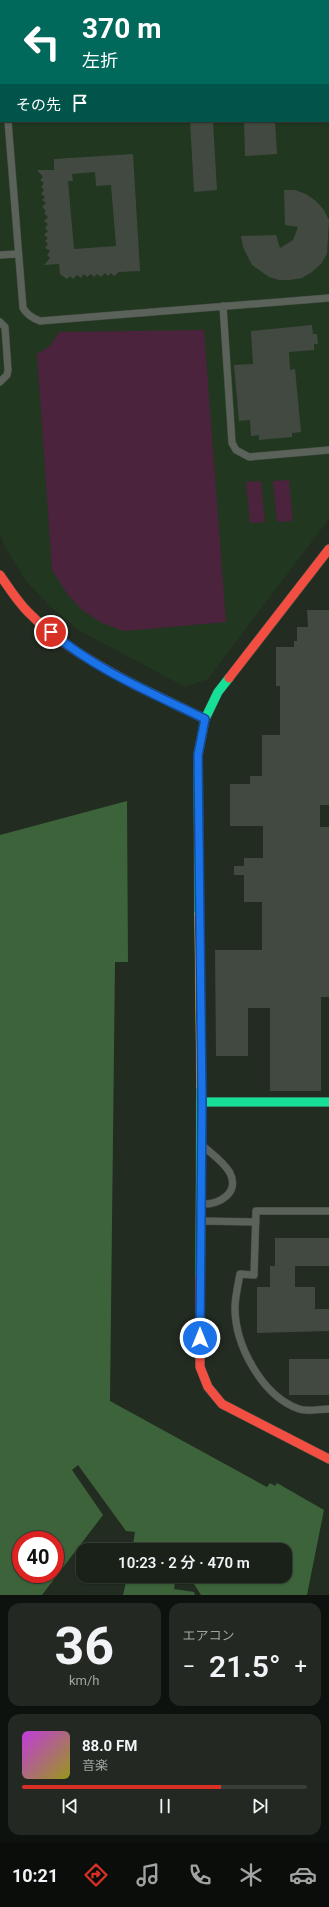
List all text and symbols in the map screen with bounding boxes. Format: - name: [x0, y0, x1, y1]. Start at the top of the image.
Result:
- text: 370 m: [82, 12, 161, 45]
- icon: left: [16, 16, 68, 68]
- text: 左折: [82, 50, 118, 71]
- icon: arrive: [69, 92, 91, 114]
- text: その先: [16, 96, 61, 114]
- pin: [34, 615, 68, 649]
- icon: arrive: [40, 621, 62, 643]
- position arrow: [179, 1317, 221, 1359]
- speed limit sign: 40: [12, 1531, 64, 1583]
- text: 10:23 · 2 分 · 470 m: [118, 1554, 250, 1572]
- text: 36: [54, 1616, 114, 1677]
- text: エアコン: [183, 1628, 235, 1643]
- text: 21.5°: [209, 1649, 281, 1684]
- text: −: [183, 1654, 195, 1679]
- text: +: [295, 1654, 307, 1679]
- text: km/h: [69, 1673, 100, 1688]
- text: 88.0 FM: [82, 1737, 137, 1755]
- text: 音楽: [82, 1758, 108, 1773]
- icon: previous: [59, 1795, 81, 1817]
- icon: pause: [154, 1795, 176, 1817]
- icon: next: [249, 1795, 271, 1817]
- icon: directions: [82, 1861, 110, 1889]
- icon: music: [134, 1861, 162, 1889]
- icon: phone: [186, 1861, 214, 1889]
- icon: climate: [237, 1861, 265, 1889]
- icon: car: [289, 1861, 317, 1889]
- text: 10:21: [12, 1865, 58, 1886]

